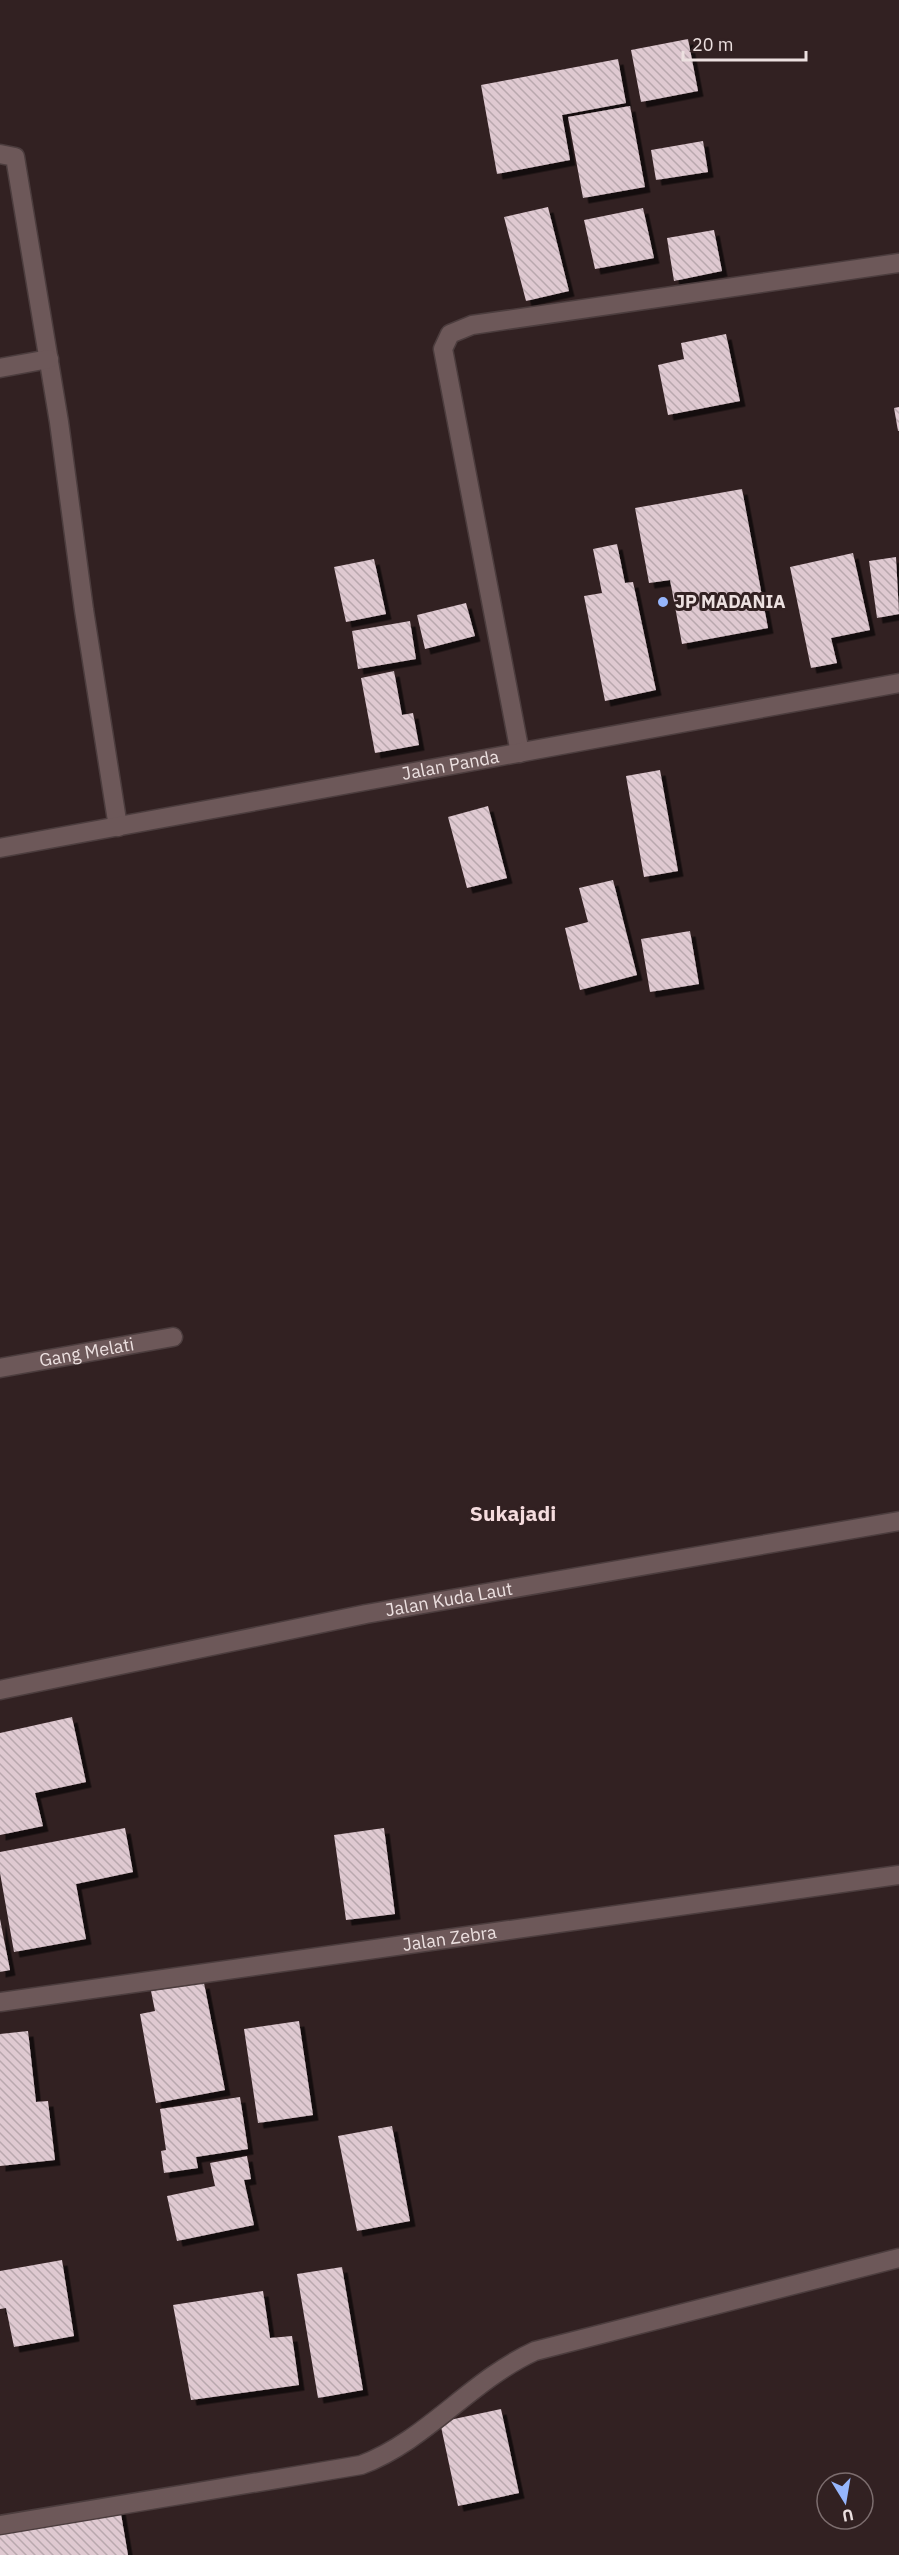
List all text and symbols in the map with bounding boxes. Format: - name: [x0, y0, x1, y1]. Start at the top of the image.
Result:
- scale bar: [683, 24, 806, 62]
- text: 20 m: [692, 33, 734, 56]
- place label: JP MADANIA: [675, 590, 786, 613]
- marker: JP MADANIA: [656, 595, 670, 609]
- street label: Jalan Panda: [400, 745, 501, 785]
- street label: Gang Melati: [37, 1332, 136, 1372]
- district label: Sukajadi: [470, 1499, 556, 1527]
- street label: Jalan Kuda Laut: [383, 1577, 514, 1621]
- street label: Jalan Zebra: [401, 1920, 498, 1956]
- north arrow: [815, 2471, 875, 2531]
- text: U: [841, 2505, 855, 2527]

